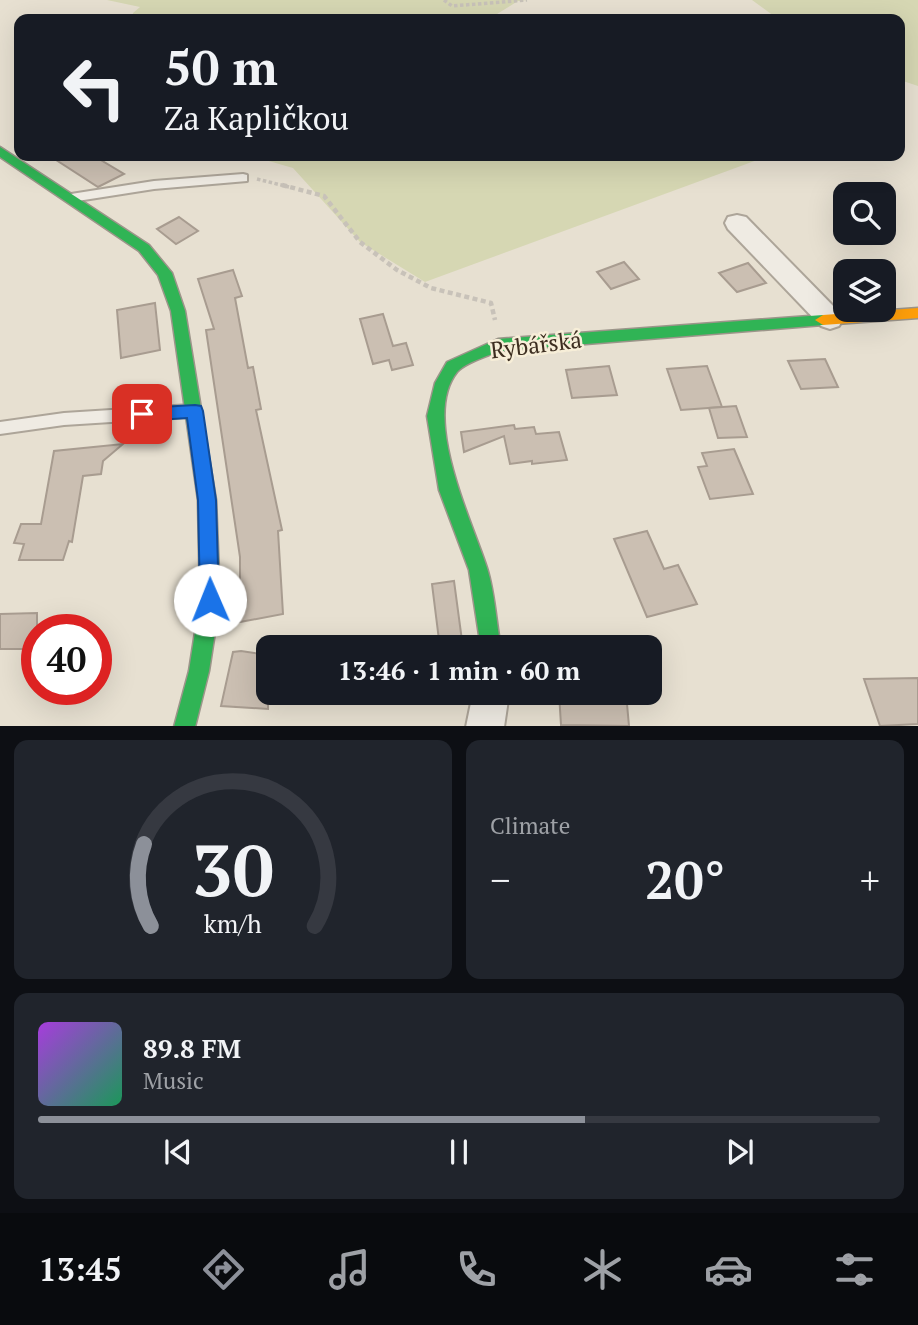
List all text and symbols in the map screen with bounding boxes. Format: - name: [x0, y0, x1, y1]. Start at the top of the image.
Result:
- text: 50 m: [164, 34, 278, 99]
- icon: left: [49, 42, 140, 133]
- text: Za Kapličkou: [164, 97, 349, 139]
- map controls: [833, 182, 896, 322]
- button: search: [833, 182, 896, 245]
- button: layers: [833, 259, 896, 322]
- street label: Rybářská: [488, 323, 584, 365]
- pin: [112, 384, 172, 444]
- icon: arrive: [123, 395, 161, 433]
- position arrow: [173, 563, 247, 637]
- speed limit sign: 40: [21, 614, 112, 705]
- text: 13:46 · 1 min · 60 m: [338, 653, 580, 687]
- text: Climate: [490, 810, 570, 841]
- text: 30: [192, 820, 274, 917]
- text: 20°: [645, 845, 725, 914]
- text: −: [490, 855, 510, 905]
- text: +: [860, 855, 880, 905]
- text: km/h: [204, 906, 262, 939]
- text: 89.8 FM: [143, 1031, 241, 1065]
- text: Music: [143, 1065, 204, 1096]
- icon: previous: [159, 1133, 197, 1171]
- icon: pause: [440, 1133, 478, 1171]
- icon: next: [721, 1133, 759, 1171]
- icon: directions: [199, 1245, 248, 1294]
- icon: music: [325, 1245, 374, 1294]
- icon: phone: [452, 1245, 501, 1294]
- icon: climate: [578, 1245, 627, 1294]
- icon: car: [704, 1245, 753, 1294]
- icon: filters: [830, 1245, 879, 1294]
- text: 13:45: [39, 1248, 122, 1290]

